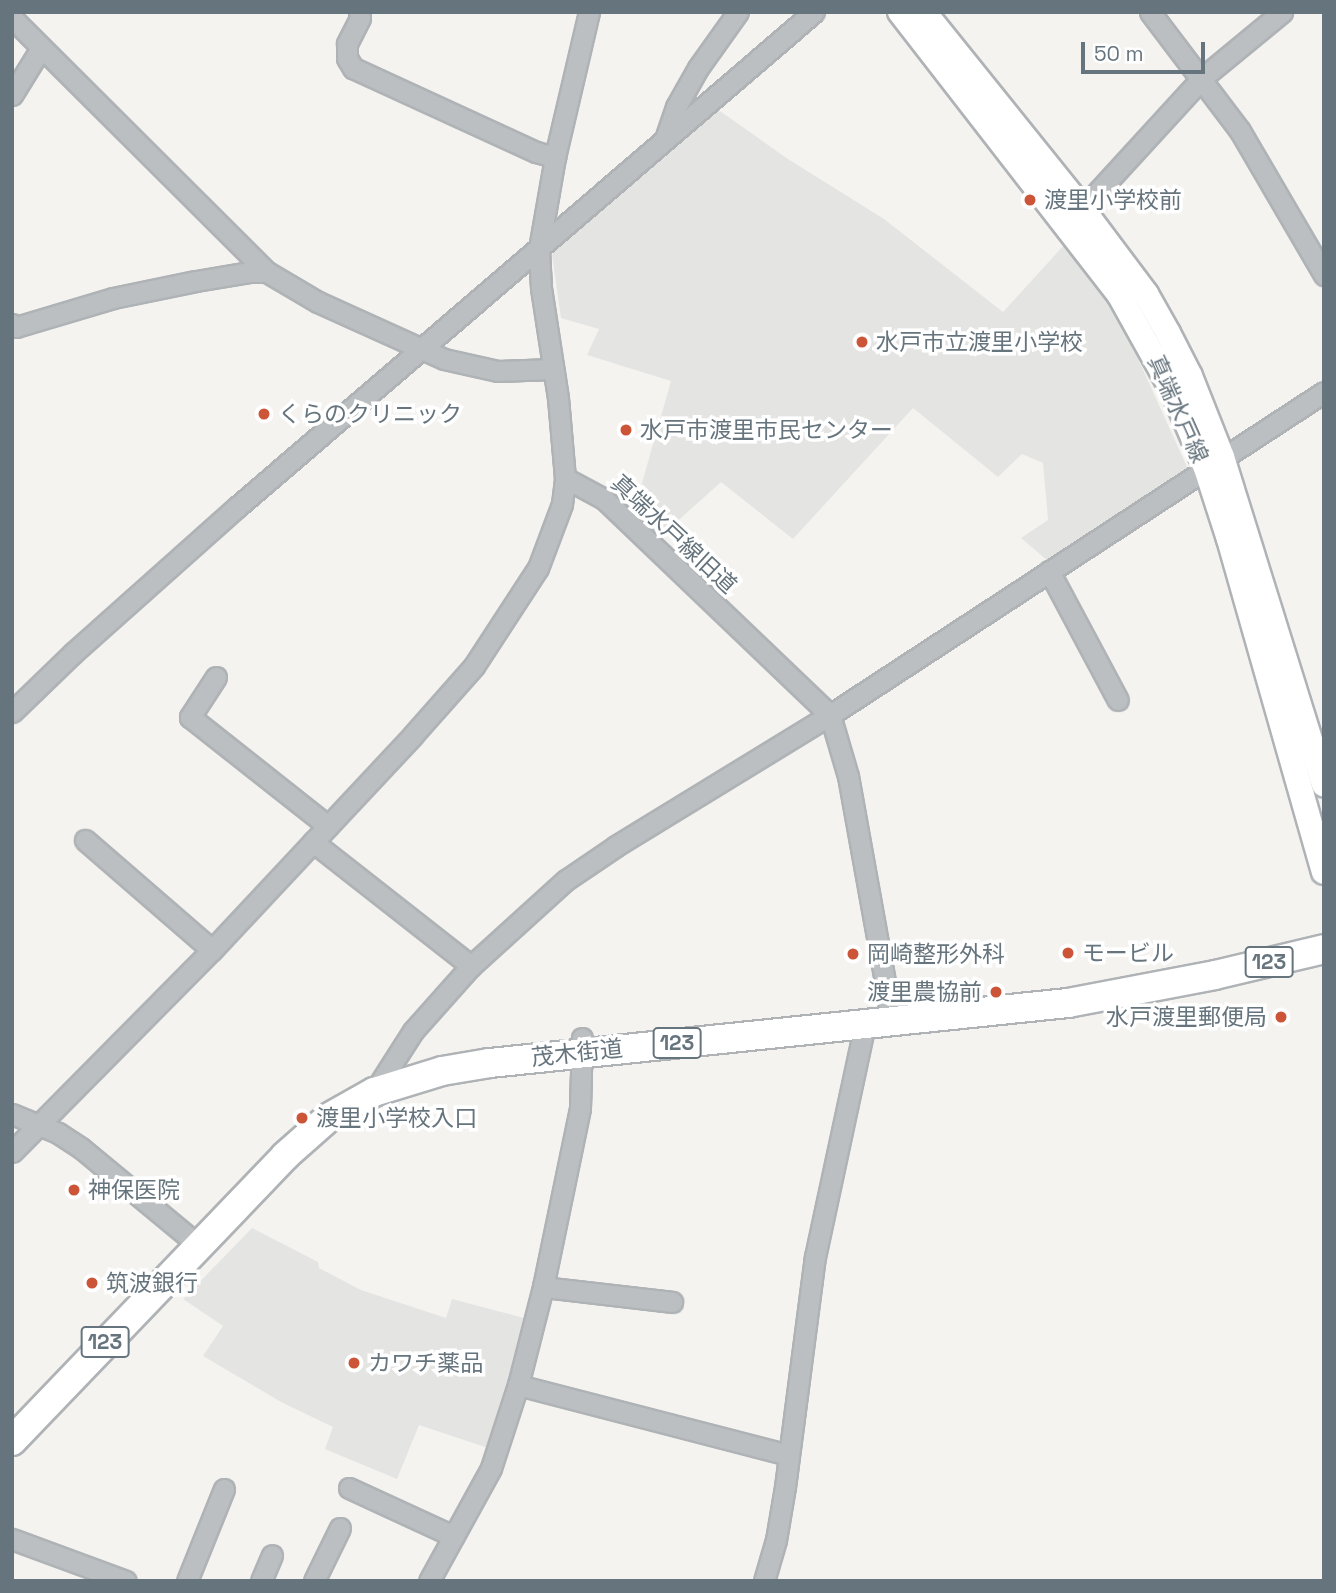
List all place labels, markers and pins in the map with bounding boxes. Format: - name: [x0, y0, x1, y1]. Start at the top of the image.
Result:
- place label: 渡里小学校前: [1044, 186, 1182, 214]
- marker: 渡里小学校前: [1022, 192, 1038, 208]
- place label: 水戸市立渡里小学校: [876, 328, 1083, 356]
- marker: 水戸市立渡里小学校: [854, 334, 870, 350]
- place label: くらのクリニック: [278, 400, 462, 428]
- marker: くらのクリニック: [256, 406, 272, 422]
- place label: 水戸市渡里市民センター: [640, 416, 893, 444]
- marker: 水戸市渡里市民センター: [618, 422, 634, 438]
- place label: モービル: [1082, 939, 1174, 967]
- place label: 岡崎整形外科: [867, 940, 1005, 968]
- marker: モービル: [1060, 945, 1076, 961]
- marker: 岡崎整形外科: [845, 946, 861, 962]
- place label: 渡里農協前: [867, 978, 982, 1006]
- marker: 渡里農協前: [988, 984, 1004, 1000]
- place label: 水戸渡里郵便局: [1106, 1003, 1267, 1031]
- marker: 水戸渡里郵便局: [1273, 1009, 1289, 1025]
- place label: 渡里小学校入口: [316, 1104, 477, 1132]
- marker: 渡里小学校入口: [294, 1110, 310, 1126]
- place label: 神保医院: [88, 1176, 180, 1204]
- marker: 神保医院: [66, 1182, 82, 1198]
- place label: 筑波銀行: [106, 1269, 198, 1297]
- marker: 筑波銀行: [84, 1275, 100, 1291]
- place label: カワチ薬品: [368, 1349, 483, 1377]
- marker: カワチ薬品: [346, 1355, 362, 1371]

